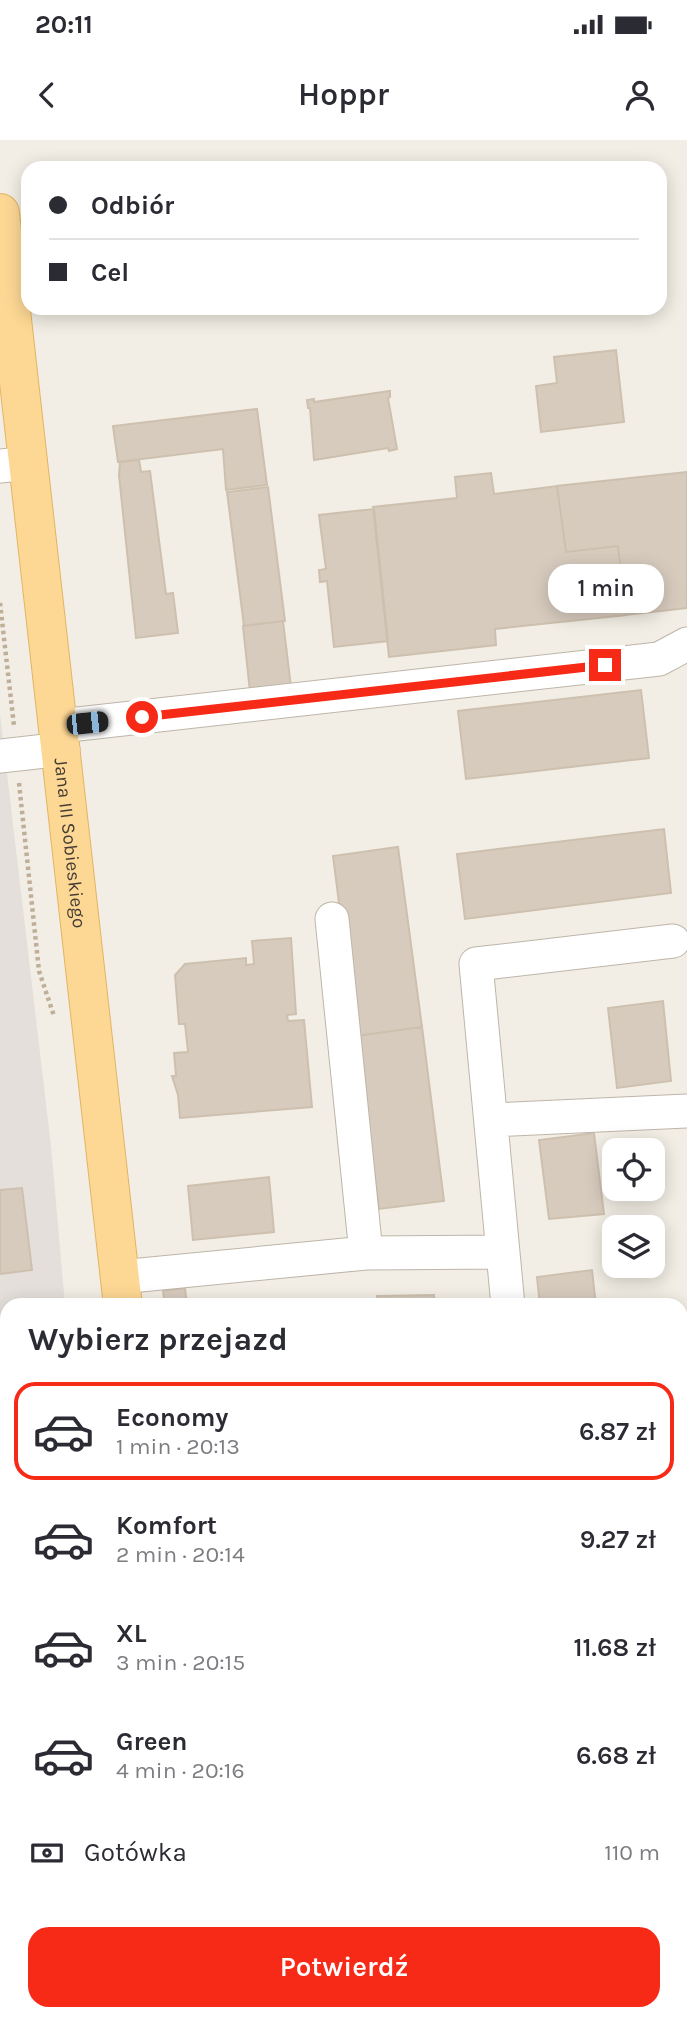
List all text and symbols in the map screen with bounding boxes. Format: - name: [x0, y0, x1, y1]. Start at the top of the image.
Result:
- text: 20:11: [35, 9, 93, 40]
- icon: back: [28, 76, 66, 114]
- text: Hoppr: [298, 76, 389, 113]
- icon: person: [621, 76, 659, 114]
- text: Odbiór: [91, 190, 174, 221]
- text: Cel: [91, 257, 129, 288]
- callout: 1 min: [547, 564, 663, 612]
- text: 1 min: [577, 575, 635, 602]
- route end: [589, 649, 621, 681]
- route start: [126, 701, 158, 733]
- car: [66, 710, 109, 736]
- street label: Jana III Sobieskiego: [49, 757, 90, 929]
- map controls: [602, 1138, 665, 1278]
- button: locate: [602, 1138, 665, 1201]
- button: layers: [602, 1215, 665, 1278]
- text: Wybierz przejazd: [28, 1321, 288, 1358]
- icon: car: [32, 1400, 95, 1463]
- text: Economy: [116, 1402, 228, 1433]
- text: 6.87 zł: [579, 1416, 656, 1447]
- text: 1 min · 20:13: [116, 1433, 240, 1460]
- icon: car: [32, 1508, 95, 1571]
- text: Komfort: [116, 1510, 217, 1541]
- text: 9.27 zł: [580, 1524, 656, 1555]
- text: 2 min · 20:14: [116, 1541, 245, 1568]
- icon: car: [32, 1616, 95, 1679]
- text: XL: [116, 1618, 147, 1649]
- text: 11.68 zł: [573, 1632, 656, 1663]
- text: 3 min · 20:15: [116, 1649, 245, 1676]
- icon: car: [32, 1724, 95, 1787]
- text: Green: [116, 1726, 188, 1757]
- text: 6.68 zł: [576, 1740, 656, 1771]
- text: 4 min · 20:16: [116, 1757, 245, 1784]
- icon: cash: [28, 1834, 66, 1872]
- text: Gotówka: [84, 1837, 187, 1868]
- text: 110 m: [604, 1839, 660, 1866]
- button: Potwierdź: [28, 1927, 660, 2007]

